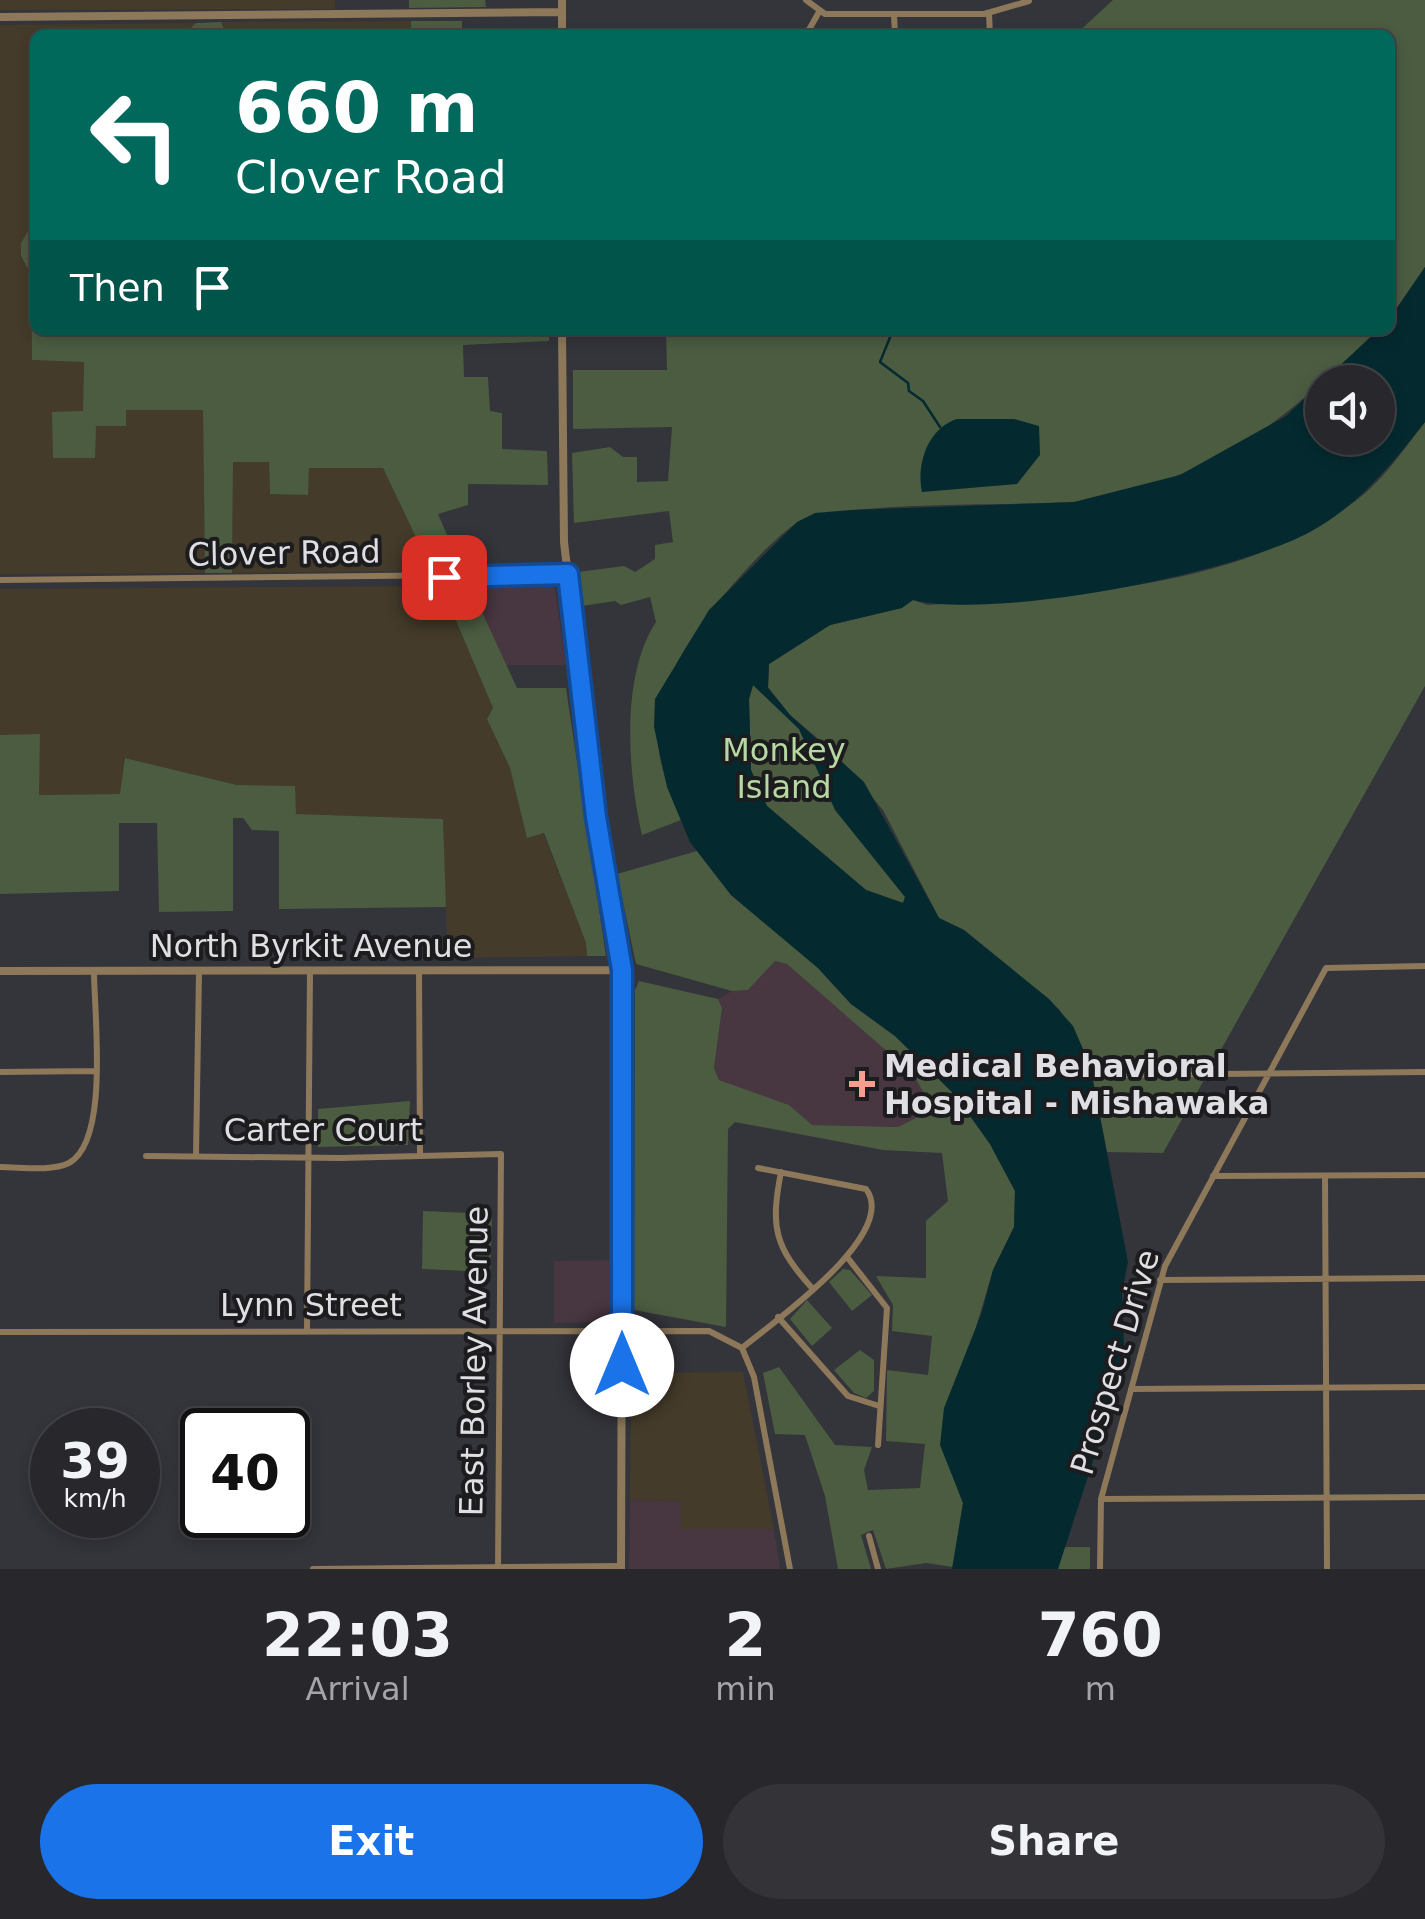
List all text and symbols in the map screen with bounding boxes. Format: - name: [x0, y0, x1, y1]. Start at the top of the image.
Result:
- text: 660 m: [235, 67, 478, 149]
- icon: left: [70, 70, 200, 200]
- text: Clover Road: [235, 151, 507, 204]
- icon: arrive: [185, 260, 240, 315]
- text: Then: [70, 266, 165, 310]
- map controls: [1305, 365, 1395, 455]
- button: sound: [1305, 365, 1395, 455]
- street label: Clover Road: [187, 532, 381, 574]
- pin: [402, 535, 487, 620]
- icon: arrive: [417, 550, 472, 605]
- park label: Monkey Island: [722, 731, 846, 806]
- street label: North Byrkit Avenue: [150, 927, 472, 965]
- place label: Medical Behavioral Hospital - Mishawaka: [884, 1047, 1269, 1122]
- marker: Medical Behavioral Hospital - Mishawaka: [849, 1071, 875, 1097]
- street label: Carter Court: [224, 1111, 422, 1149]
- street label: East Borley Avenue: [452, 1205, 496, 1517]
- street label: Prospect Drive: [1063, 1245, 1167, 1479]
- street label: Lynn Street: [220, 1286, 402, 1324]
- position arrow: [570, 1313, 674, 1417]
- speed limit sign: 40: [180, 1408, 310, 1538]
- text: 39: [60, 1432, 130, 1490]
- text: km/h: [63, 1484, 127, 1513]
- text: 22:03: [262, 1600, 453, 1670]
- text: 2: [724, 1600, 766, 1670]
- text: 760: [1038, 1600, 1163, 1670]
- text: Arrival: [306, 1670, 410, 1708]
- text: min: [715, 1670, 776, 1708]
- text: m: [1085, 1670, 1116, 1708]
- button: Exit: [40, 1784, 703, 1899]
- button: Share: [723, 1784, 1385, 1899]

